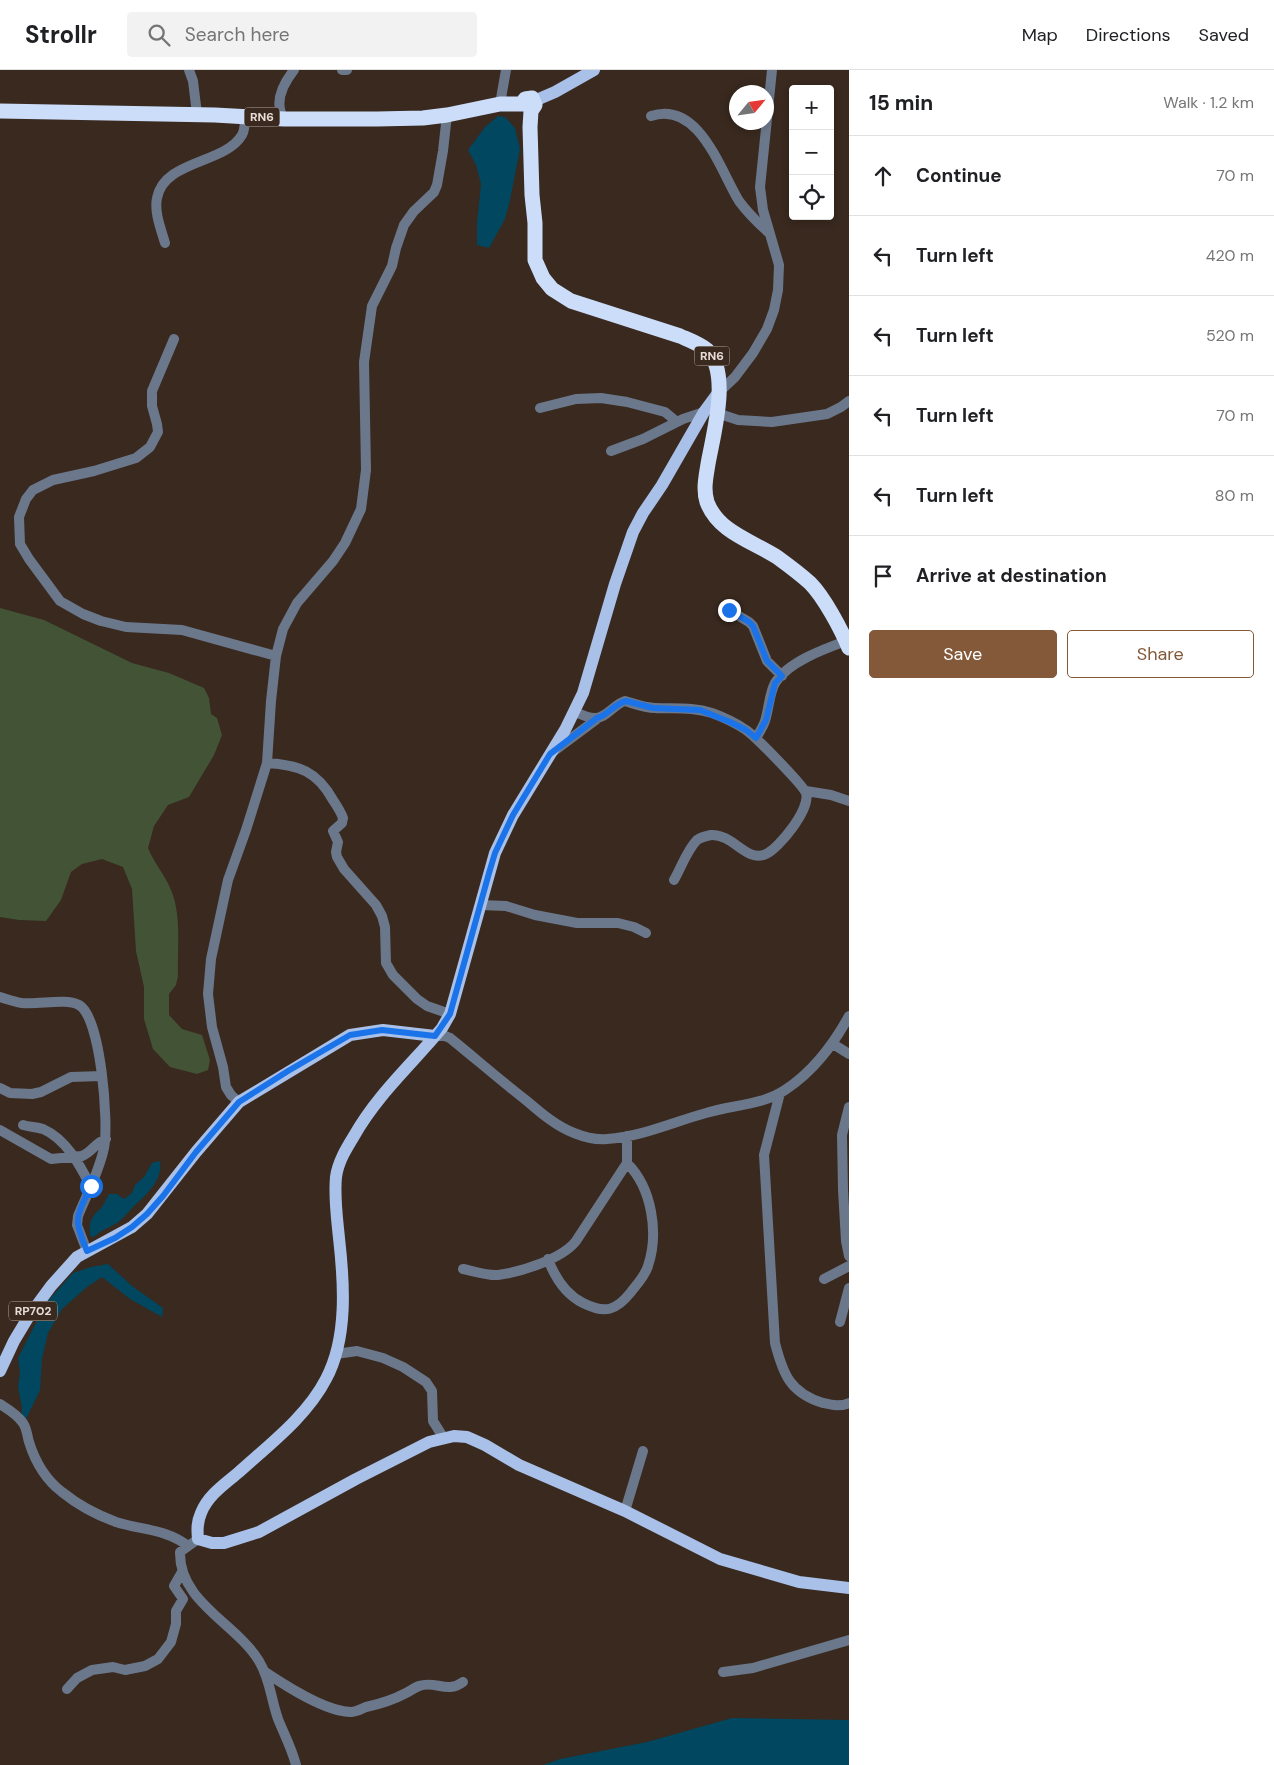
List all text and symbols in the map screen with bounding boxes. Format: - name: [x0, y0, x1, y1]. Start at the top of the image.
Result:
- search box: [127, 12, 477, 57]
- text: Strollr: [25, 19, 97, 50]
- icon: search: [145, 21, 173, 49]
- text: Search here: [185, 22, 290, 47]
- text: Map: [1022, 23, 1058, 47]
- text: Directions: [1086, 23, 1171, 47]
- text: Saved: [1199, 23, 1249, 47]
- north arrow: [729, 85, 774, 130]
- map controls: [789, 85, 834, 220]
- button: +: [789, 85, 834, 130]
- text: 15 min: [869, 89, 933, 117]
- text: Walk · 1.2 km: [1163, 92, 1254, 113]
- road number: RN6: [244, 108, 280, 126]
- button: −: [789, 130, 834, 175]
- icon: ahead: [869, 162, 897, 190]
- text: Continue: [916, 163, 1002, 188]
- text: 70 m: [1216, 165, 1254, 186]
- button: locate: [789, 175, 834, 220]
- icon: left: [869, 242, 897, 270]
- text: Turn left: [916, 243, 994, 268]
- text: 420 m: [1206, 245, 1254, 266]
- icon: left: [869, 322, 897, 350]
- text: Turn left: [916, 323, 994, 348]
- text: 520 m: [1206, 325, 1254, 346]
- road number: RN6: [694, 346, 730, 366]
- icon: left: [869, 402, 897, 430]
- text: Turn left: [916, 403, 994, 428]
- text: 70 m: [1216, 405, 1254, 426]
- icon: left: [869, 482, 897, 510]
- text: Turn left: [916, 483, 994, 508]
- text: 80 m: [1215, 485, 1254, 506]
- icon: arrive: [869, 562, 897, 590]
- text: Arrive at destination: [916, 563, 1107, 588]
- route end: [718, 599, 741, 622]
- button: Save: [869, 630, 1057, 678]
- button: Share: [1067, 630, 1254, 678]
- route start: [80, 1175, 103, 1198]
- road number: RP702: [9, 1302, 57, 1320]

